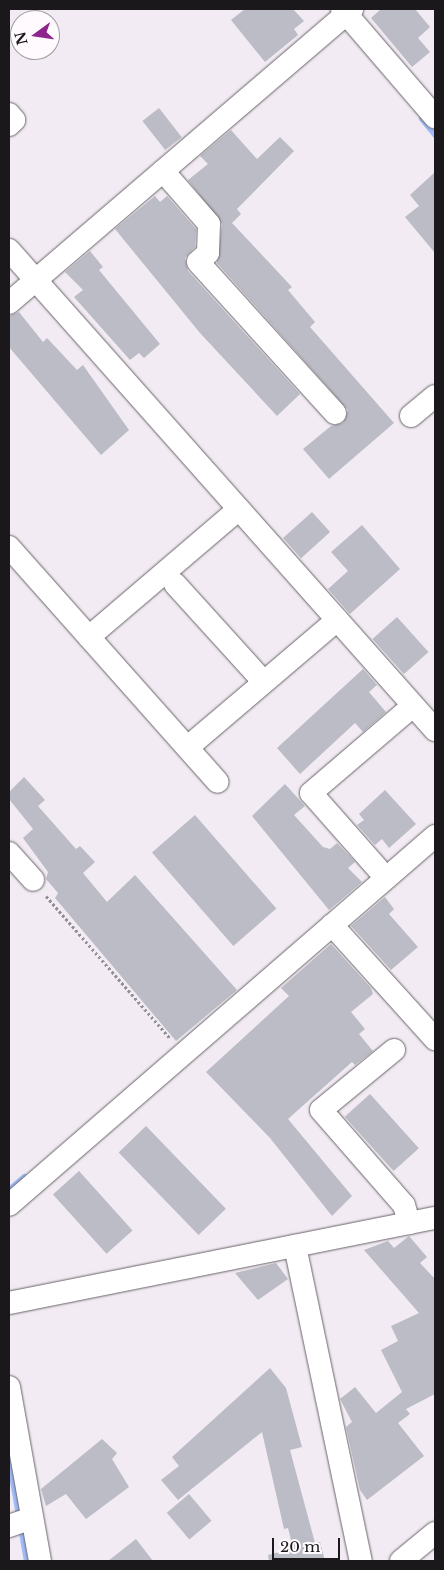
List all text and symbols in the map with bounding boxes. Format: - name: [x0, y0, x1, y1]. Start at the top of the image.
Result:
- north arrow: [10, 10, 60, 60]
- text: N: [11, 30, 32, 47]
- scale bar: [274, 1528, 342, 1560]
- text: 20 m: [280, 1537, 320, 1556]

